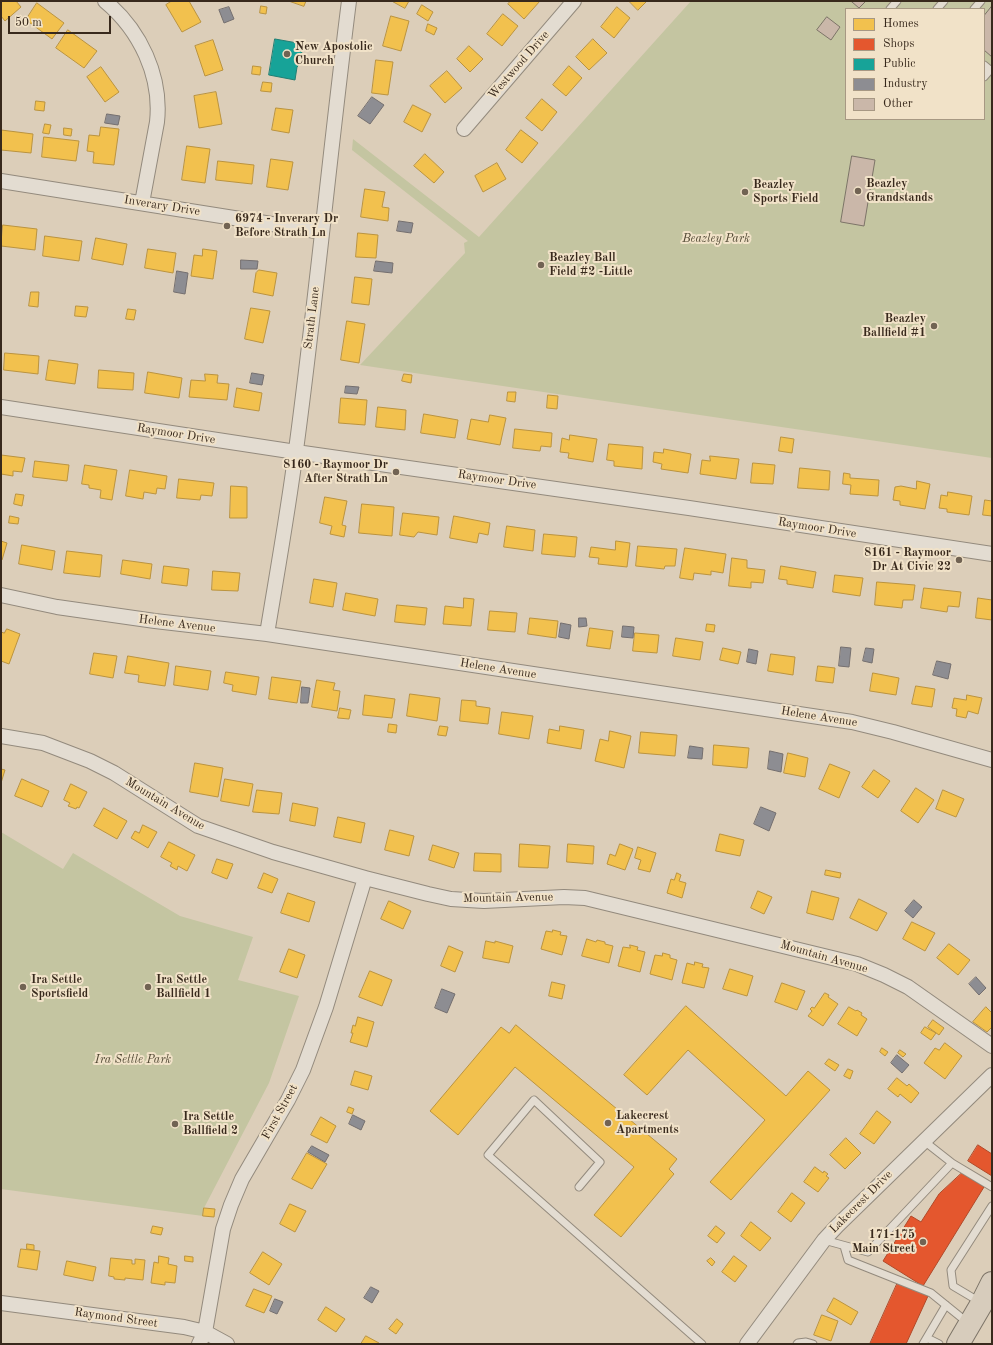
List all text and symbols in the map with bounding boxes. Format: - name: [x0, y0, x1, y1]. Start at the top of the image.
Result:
- scale bar: [10, 8, 113, 34]
- legend: [845, 8, 985, 120]
- text: 50 m: [15, 17, 42, 29]
- text: Homes: [883, 18, 919, 30]
- street label: Westwood Drive: [485, 28, 553, 102]
- text: Shops: [883, 38, 914, 50]
- place label: New Apostolic Church: [295, 40, 373, 68]
- marker: New Apostolic Church: [282, 49, 292, 59]
- text: Public: [883, 58, 915, 70]
- text: Industry: [883, 78, 928, 90]
- text: Other: [883, 98, 913, 110]
- place label: Beazley Grandstands: [866, 177, 933, 205]
- place label: Beazley Sports Field: [753, 178, 819, 206]
- marker: Beazley Grandstands: [853, 186, 863, 196]
- marker: Beazley Sports Field: [740, 187, 750, 197]
- street label: Inverary Drive: [123, 193, 201, 219]
- place label: 6974 - Inverary Dr Before Strath Ln: [235, 212, 338, 240]
- marker: 6974 - Inverary Dr Before Strath Ln: [222, 221, 232, 231]
- park label: Beazley Park: [682, 232, 750, 246]
- place label: Beazley Ball Field #2 -Little: [549, 251, 633, 279]
- marker: Beazley Ball Field #2 -Little: [536, 260, 546, 270]
- street label: Strath Lane: [301, 286, 323, 350]
- place label: Beazley Ballfield #1: [863, 312, 926, 340]
- marker: Beazley Ballfield #1: [929, 321, 939, 331]
- street label: Raymoor Drive: [136, 421, 216, 447]
- place label: 8160 - Raymoor Dr After Strath Ln: [283, 458, 388, 486]
- marker: 8160 - Raymoor Dr After Strath Ln: [391, 467, 401, 477]
- street label: Raymoor Drive: [457, 467, 537, 493]
- street label: Raymoor Drive: [777, 515, 857, 541]
- place label: 8161 - Raymoor Dr At Civic 22: [864, 546, 951, 574]
- marker: 8161 - Raymoor Dr At Civic 22: [954, 555, 964, 565]
- street label: Helene Avenue: [138, 612, 216, 636]
- street label: Helene Avenue: [459, 656, 537, 682]
- street label: Helene Avenue: [780, 704, 858, 730]
- street label: Mountain Avenue: [123, 775, 207, 833]
- street label: Mountain Avenue: [463, 890, 553, 906]
- street label: Mountain Avenue: [779, 938, 869, 976]
- place label: Ira Settle Sportsfield: [31, 973, 88, 1001]
- place label: Ira Settle Ballfield 1: [156, 973, 211, 1001]
- marker: Ira Settle Sportsfield: [18, 982, 28, 992]
- marker: Ira Settle Ballfield 1: [143, 982, 153, 992]
- park label: Ira Settle Park: [95, 1053, 171, 1067]
- street label: First Street: [259, 1082, 301, 1142]
- place label: Lakecrest Apartments: [616, 1109, 679, 1137]
- place label: Ira Settle Ballfield 2: [183, 1110, 238, 1138]
- marker: Lakecrest Apartments: [603, 1118, 613, 1128]
- marker: Ira Settle Ballfield 2: [170, 1119, 180, 1129]
- street label: Lakecrest Drive: [827, 1168, 895, 1236]
- place label: 171-175 Main Street: [852, 1228, 915, 1256]
- marker: 171-175 Main Street: [918, 1237, 928, 1247]
- street label: Raymond Street: [73, 1305, 159, 1331]

